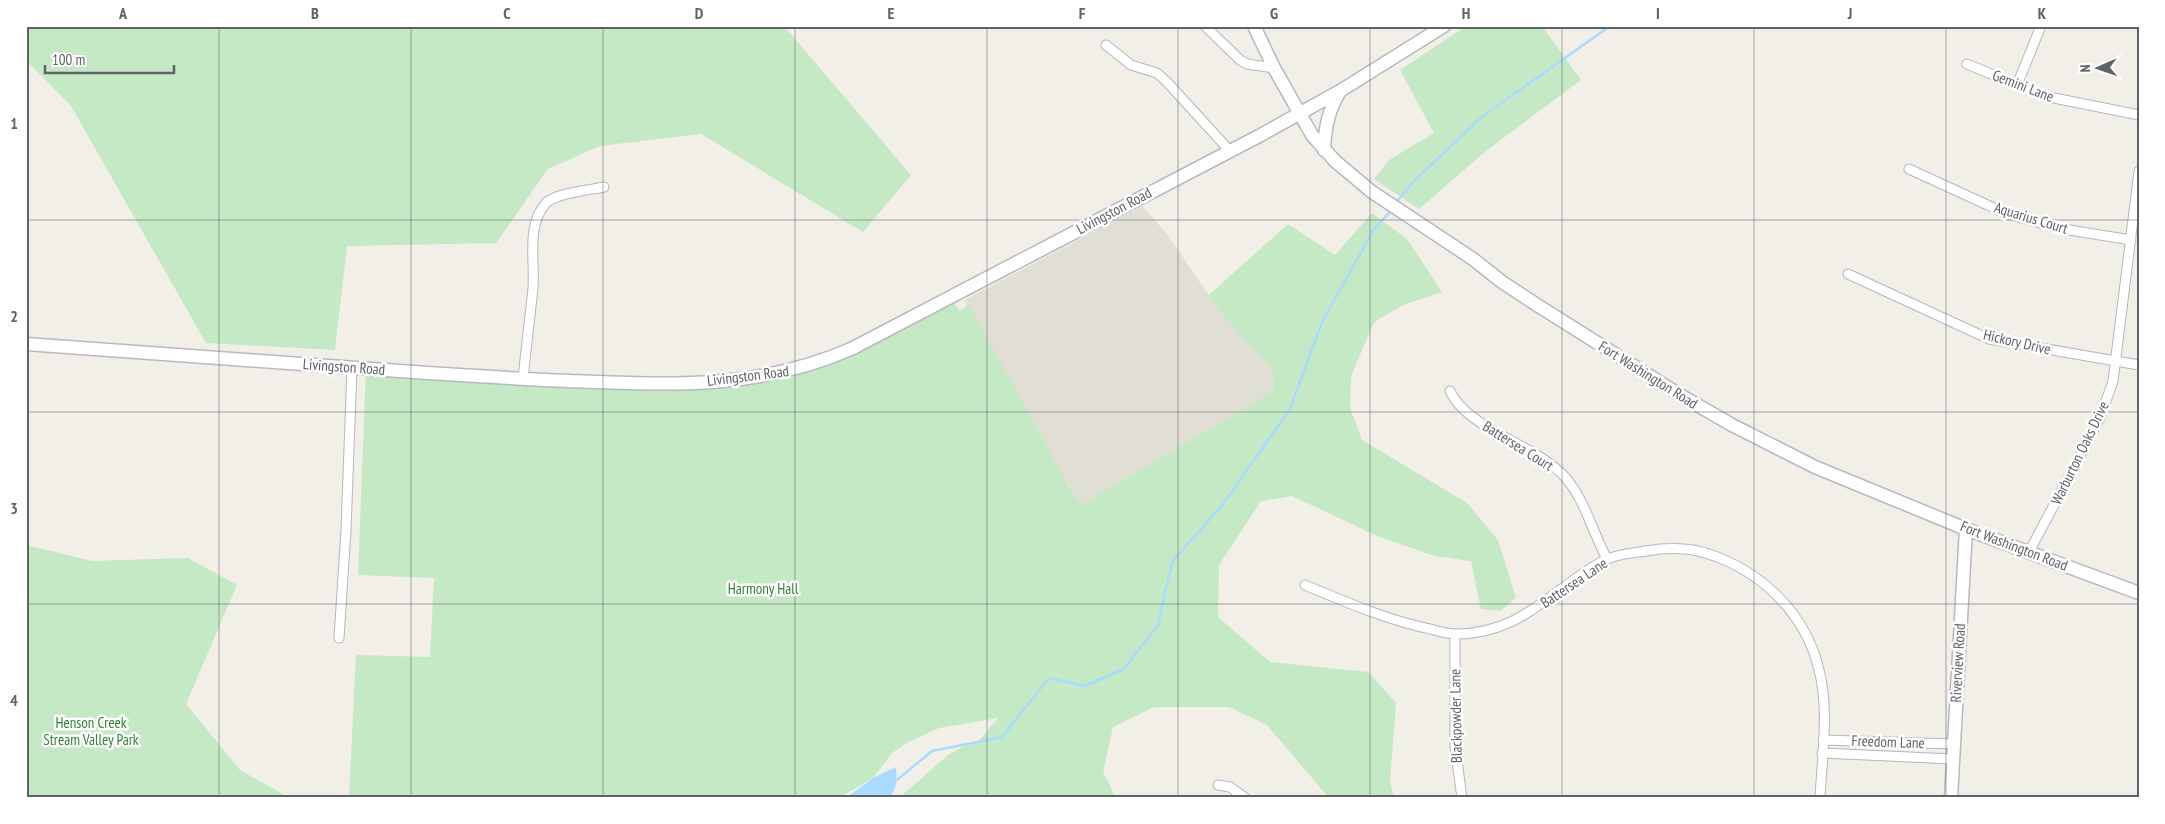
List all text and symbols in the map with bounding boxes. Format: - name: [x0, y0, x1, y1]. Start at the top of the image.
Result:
- text: A: [118, 3, 128, 23]
- text: B: [311, 3, 319, 23]
- text: C: [503, 3, 511, 23]
- text: D: [695, 3, 704, 23]
- text: E: [888, 3, 895, 23]
- text: F: [1079, 3, 1086, 23]
- text: G: [1270, 3, 1278, 23]
- text: H: [1462, 3, 1470, 23]
- text: I: [1656, 3, 1660, 23]
- text: J: [1847, 3, 1852, 23]
- text: K: [2038, 3, 2047, 23]
- scale bar: [45, 42, 174, 74]
- north arrow: [2072, 42, 2122, 92]
- text: 100 m: [52, 50, 85, 69]
- text: N: [2076, 64, 2094, 73]
- street label: Gemini Lane: [1990, 65, 2057, 106]
- text: 1: [10, 113, 18, 133]
- street label: Livingston Road: [1073, 183, 1155, 238]
- street label: Aquarius Court: [1992, 197, 2070, 238]
- text: 2: [10, 306, 18, 326]
- street label: Hickory Drive: [1982, 325, 2053, 358]
- street label: Fort Washington Road: [1595, 336, 1701, 413]
- street label: Livingston Road: [302, 354, 386, 379]
- street label: Livingston Road: [706, 361, 790, 390]
- street label: Warburton Oaks Drive: [2046, 398, 2113, 508]
- street label: Battersea Court: [1479, 416, 1557, 475]
- text: 3: [10, 498, 18, 518]
- street label: Fort Washington Road: [1958, 516, 2071, 575]
- street label: Battersea Lane: [1537, 553, 1611, 612]
- park label: Harmony Hall: [728, 579, 799, 598]
- street label: Riverview Road: [1946, 623, 1969, 703]
- street label: Blackpowder Lane: [1445, 669, 1466, 763]
- text: 4: [10, 690, 18, 710]
- park label: Henson Creek Stream Valley Park: [43, 713, 139, 749]
- street label: Freedom Lane: [1851, 731, 1925, 752]

